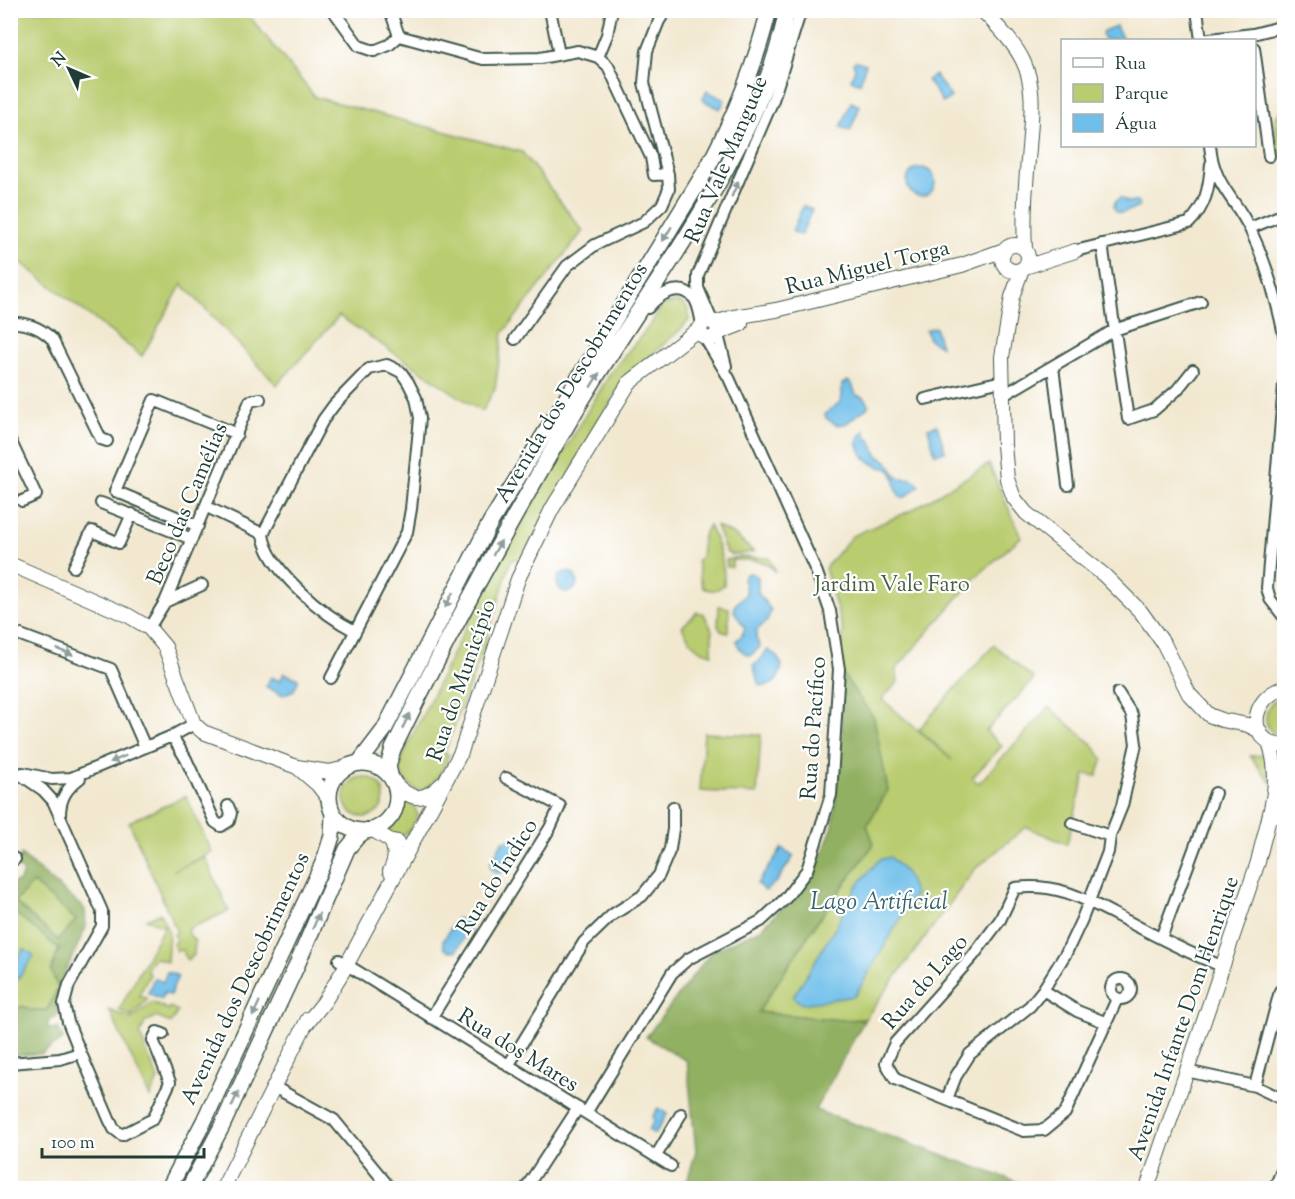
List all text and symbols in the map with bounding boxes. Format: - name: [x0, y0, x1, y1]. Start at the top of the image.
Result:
- north arrow: [39, 39, 99, 99]
- legend: [1061, 39, 1256, 147]
- text: N: [47, 48, 73, 73]
- text: Rua: [1115, 52, 1146, 78]
- street label: Rua Vale Mangude: [678, 71, 777, 249]
- text: Parque: [1115, 82, 1168, 108]
- text: Água: [1115, 112, 1157, 138]
- one-way arrow: [731, 180, 740, 198]
- one-way arrow: [661, 226, 672, 242]
- street label: Rua Miguel Torga: [782, 233, 953, 305]
- street label: Avenida dos Descobrimentos: [488, 257, 657, 510]
- one-way arrow: [589, 372, 600, 388]
- street label: Beco das Camélias: [140, 418, 237, 590]
- one-way arrow: [492, 539, 502, 556]
- park label: Jardim Vale Faro: [813, 570, 970, 602]
- one-way arrow: [444, 592, 454, 609]
- street label: Rua do Município: [420, 596, 506, 766]
- one-way arrow: [56, 647, 74, 657]
- street label: Rua do Pacífico: [794, 655, 836, 801]
- one-way arrow: [402, 712, 411, 729]
- one-way arrow: [108, 754, 126, 764]
- street label: Rua do Índico: [449, 813, 547, 942]
- street label: Avenida dos Descobrimentos: [174, 848, 319, 1111]
- street label: Avenida Infante Dom Henrique: [1121, 872, 1249, 1166]
- water label: Lago Artificial: [810, 886, 948, 920]
- one-way arrow: [311, 912, 321, 930]
- street label: Rua do Lago: [876, 928, 977, 1038]
- one-way arrow: [252, 1000, 261, 1017]
- street label: Rua dos Mares: [451, 1002, 584, 1102]
- one-way arrow: [230, 1089, 240, 1107]
- scale bar: [42, 1121, 204, 1159]
- text: 100 m: [51, 1131, 95, 1157]

